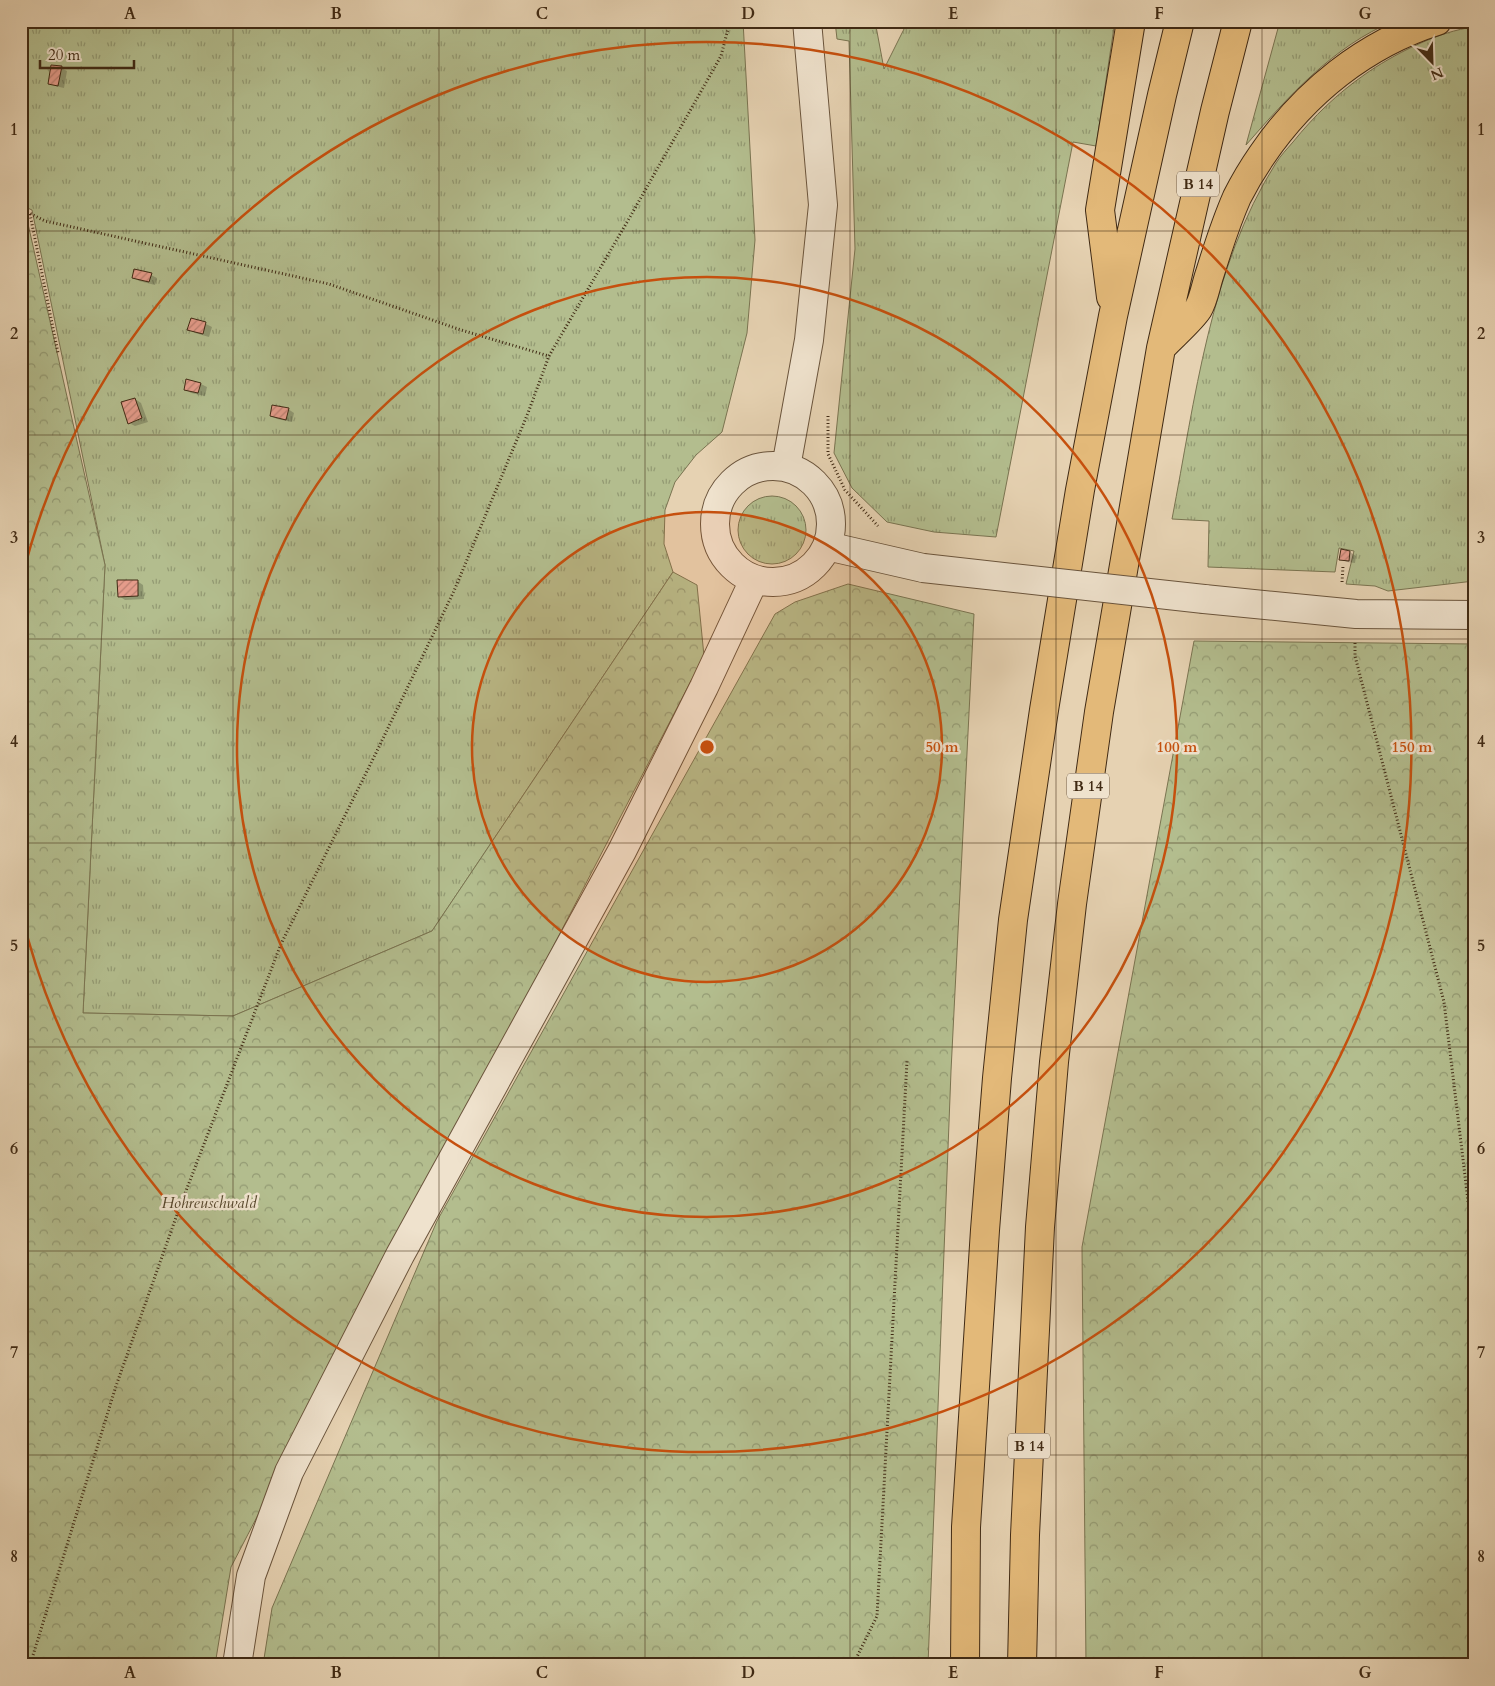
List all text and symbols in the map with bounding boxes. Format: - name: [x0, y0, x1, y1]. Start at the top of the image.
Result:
- text: A: [124, 3, 136, 25]
- text: B: [330, 3, 342, 25]
- text: C: [536, 3, 548, 25]
- text: D: [741, 3, 755, 25]
- text: E: [948, 3, 958, 25]
- text: F: [1154, 3, 1164, 25]
- text: G: [1358, 3, 1372, 25]
- scale bar: [40, 38, 134, 70]
- north arrow: [1408, 38, 1458, 88]
- text: 20 m: [48, 45, 80, 65]
- text: N: [1428, 62, 1446, 85]
- text: 1: [10, 119, 18, 141]
- text: 1: [1477, 119, 1485, 141]
- road number: B 14: [1177, 172, 1219, 196]
- text: 2: [10, 323, 18, 345]
- text: 2: [1477, 323, 1485, 345]
- text: 3: [10, 527, 18, 549]
- text: 3: [1477, 527, 1485, 549]
- text: 4: [10, 731, 18, 753]
- text: 4: [1477, 731, 1485, 753]
- text: 50 m: [925, 737, 959, 757]
- text: 100 m: [1157, 737, 1198, 757]
- text: 150 m: [1392, 737, 1433, 757]
- centre of rings: [698, 738, 716, 756]
- road number: B 14: [1067, 774, 1109, 798]
- text: 5: [10, 935, 18, 957]
- text: 5: [1477, 935, 1485, 957]
- text: 6: [10, 1138, 18, 1160]
- text: 6: [1477, 1138, 1485, 1160]
- park label: Hohreuschwald: [161, 1192, 258, 1214]
- text: 7: [10, 1342, 18, 1364]
- text: 7: [1477, 1342, 1485, 1364]
- road number: B 14: [1008, 1434, 1050, 1458]
- text: 8: [10, 1546, 18, 1568]
- text: 8: [1477, 1546, 1485, 1568]
- text: A: [124, 1662, 136, 1684]
- text: B: [330, 1662, 342, 1684]
- text: C: [536, 1662, 548, 1684]
- text: D: [741, 1662, 755, 1684]
- text: E: [948, 1662, 958, 1684]
- text: F: [1154, 1662, 1164, 1684]
- text: G: [1358, 1662, 1372, 1684]

